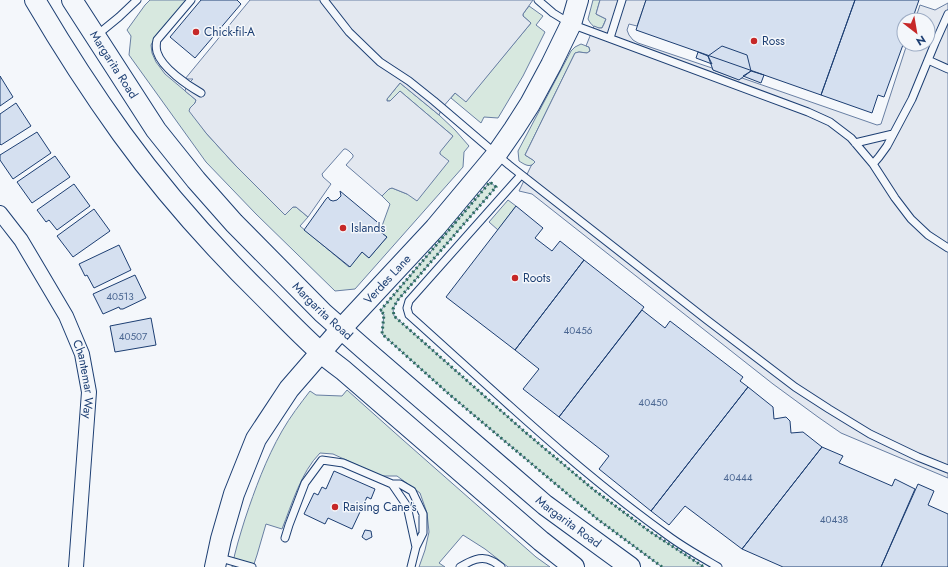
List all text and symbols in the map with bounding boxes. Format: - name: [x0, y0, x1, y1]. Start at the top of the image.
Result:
- north arrow: [896, 12, 936, 52]
- place label: Chick-fil-A: [204, 23, 255, 41]
- street label: Margarita Road: [85, 27, 142, 102]
- marker: Chick-fil-A: [191, 27, 201, 37]
- text: N: [913, 31, 929, 50]
- place label: Ross: [762, 32, 785, 50]
- marker: Ross: [749, 36, 759, 46]
- place label: Islands: [351, 219, 385, 237]
- marker: Islands: [338, 223, 348, 233]
- street label: Verdes Lane: [359, 250, 415, 308]
- place label: Roots: [523, 269, 551, 287]
- marker: Roots: [510, 273, 520, 283]
- street label: Margarita Road: [288, 278, 357, 344]
- house number: 40513: [106, 289, 134, 304]
- house number: 40456: [563, 323, 593, 338]
- house number: 40507: [119, 329, 148, 344]
- street label: Chantemar Way: [68, 337, 98, 420]
- house number: 40450: [638, 395, 668, 410]
- house number: 40444: [723, 470, 753, 485]
- street label: Margarita Road: [532, 492, 605, 552]
- place label: Raising Cane's: [343, 498, 417, 516]
- marker: Raising Cane's: [330, 502, 340, 512]
- house number: 40438: [820, 512, 848, 527]

